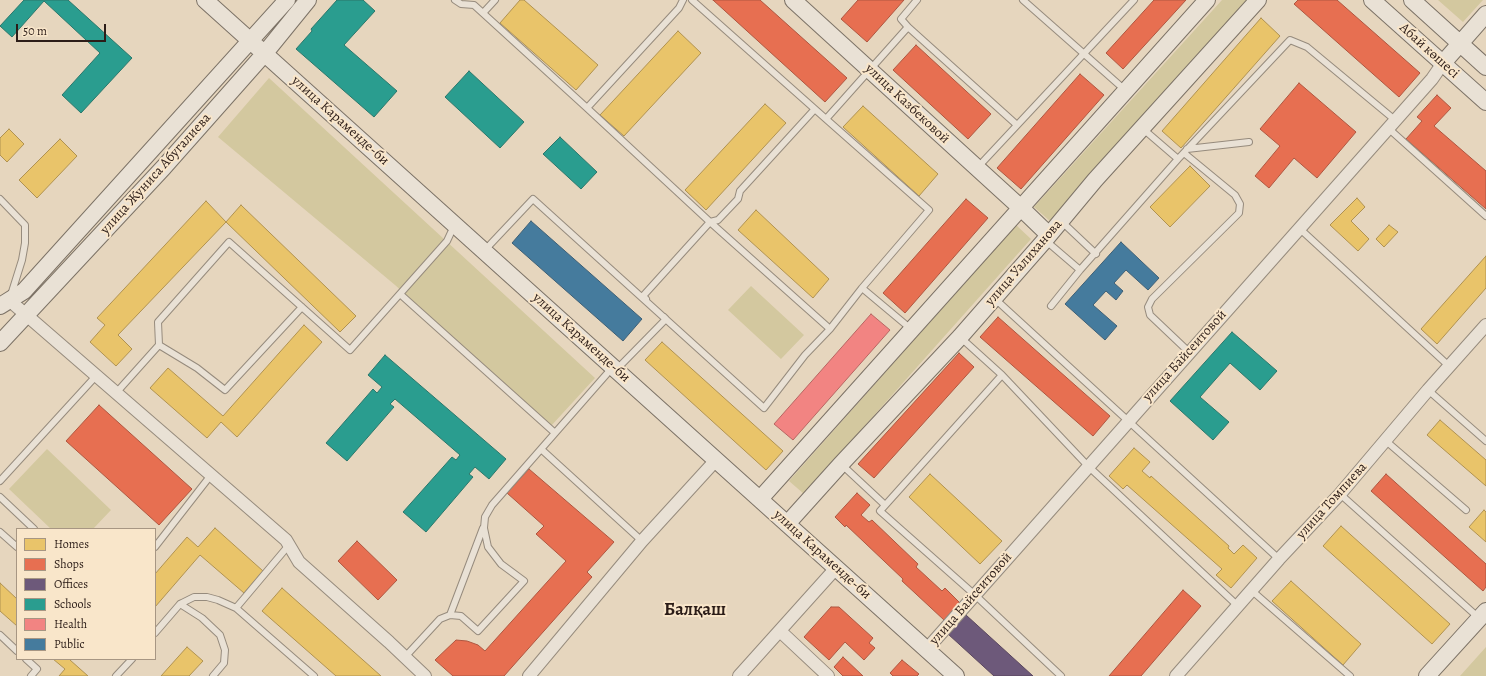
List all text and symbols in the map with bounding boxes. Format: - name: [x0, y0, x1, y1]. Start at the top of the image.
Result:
- scale bar: [18, 16, 108, 42]
- street label: Абай көшесі: [1396, 20, 1462, 82]
- text: 50 m: [23, 23, 47, 39]
- street label: улица Казбековой: [861, 61, 953, 147]
- street label: улица Караменде-би: [288, 73, 392, 169]
- street label: улица Жуниса Абугалиева: [97, 110, 215, 238]
- street label: улица Уалиханова: [982, 217, 1066, 309]
- street label: улица Караменде-би: [529, 290, 633, 386]
- street label: улица Байсеитовой: [1140, 307, 1230, 405]
- street label: улица Томпиева: [1293, 459, 1371, 543]
- street label: улица Караменде-би: [770, 507, 874, 603]
- legend: [16, 528, 156, 660]
- text: Homes: [54, 536, 89, 552]
- street label: улица Байсеитовой: [926, 549, 1016, 649]
- text: Shops: [54, 556, 84, 572]
- text: Offices: [54, 576, 88, 592]
- text: Schools: [54, 596, 91, 612]
- district label: Балқаш: [664, 600, 726, 622]
- text: Health: [54, 616, 87, 632]
- text: Public: [54, 636, 85, 652]

